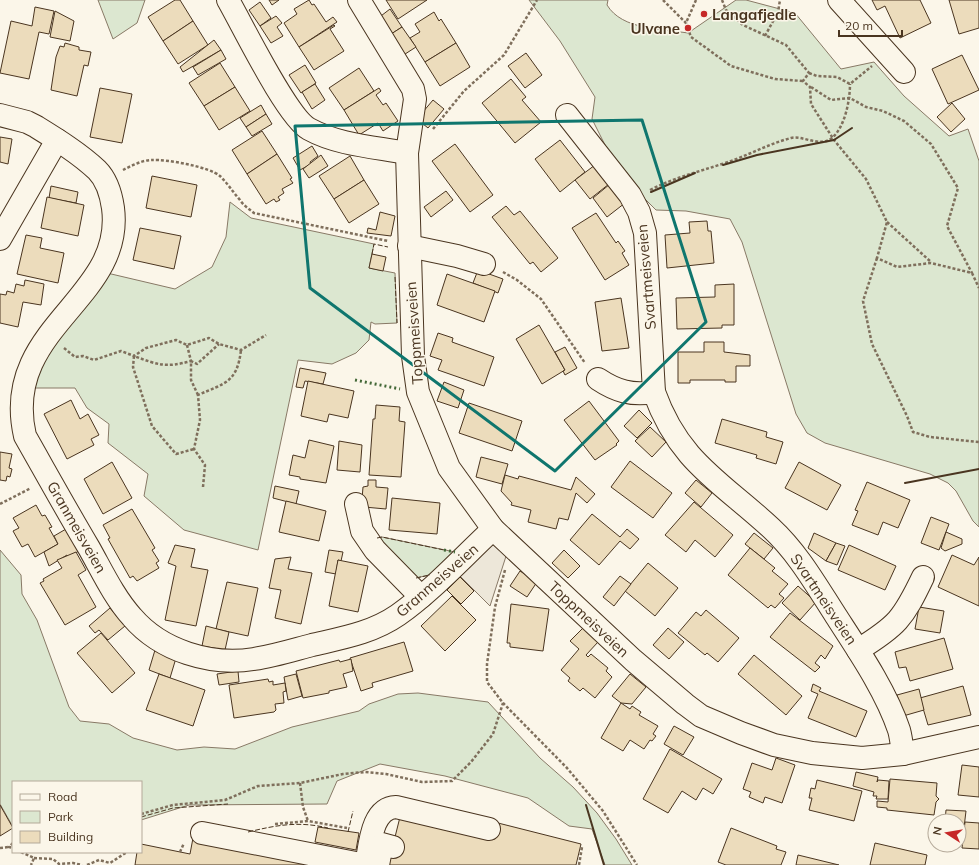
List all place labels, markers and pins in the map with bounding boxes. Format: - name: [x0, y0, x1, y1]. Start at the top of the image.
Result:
- place label: Langafjedle: [712, 5, 796, 24]
- marker: Langafjedle: [699, 9, 709, 19]
- place label: Ulvane: [630, 19, 680, 38]
- marker: Ulvane: [683, 23, 693, 33]

